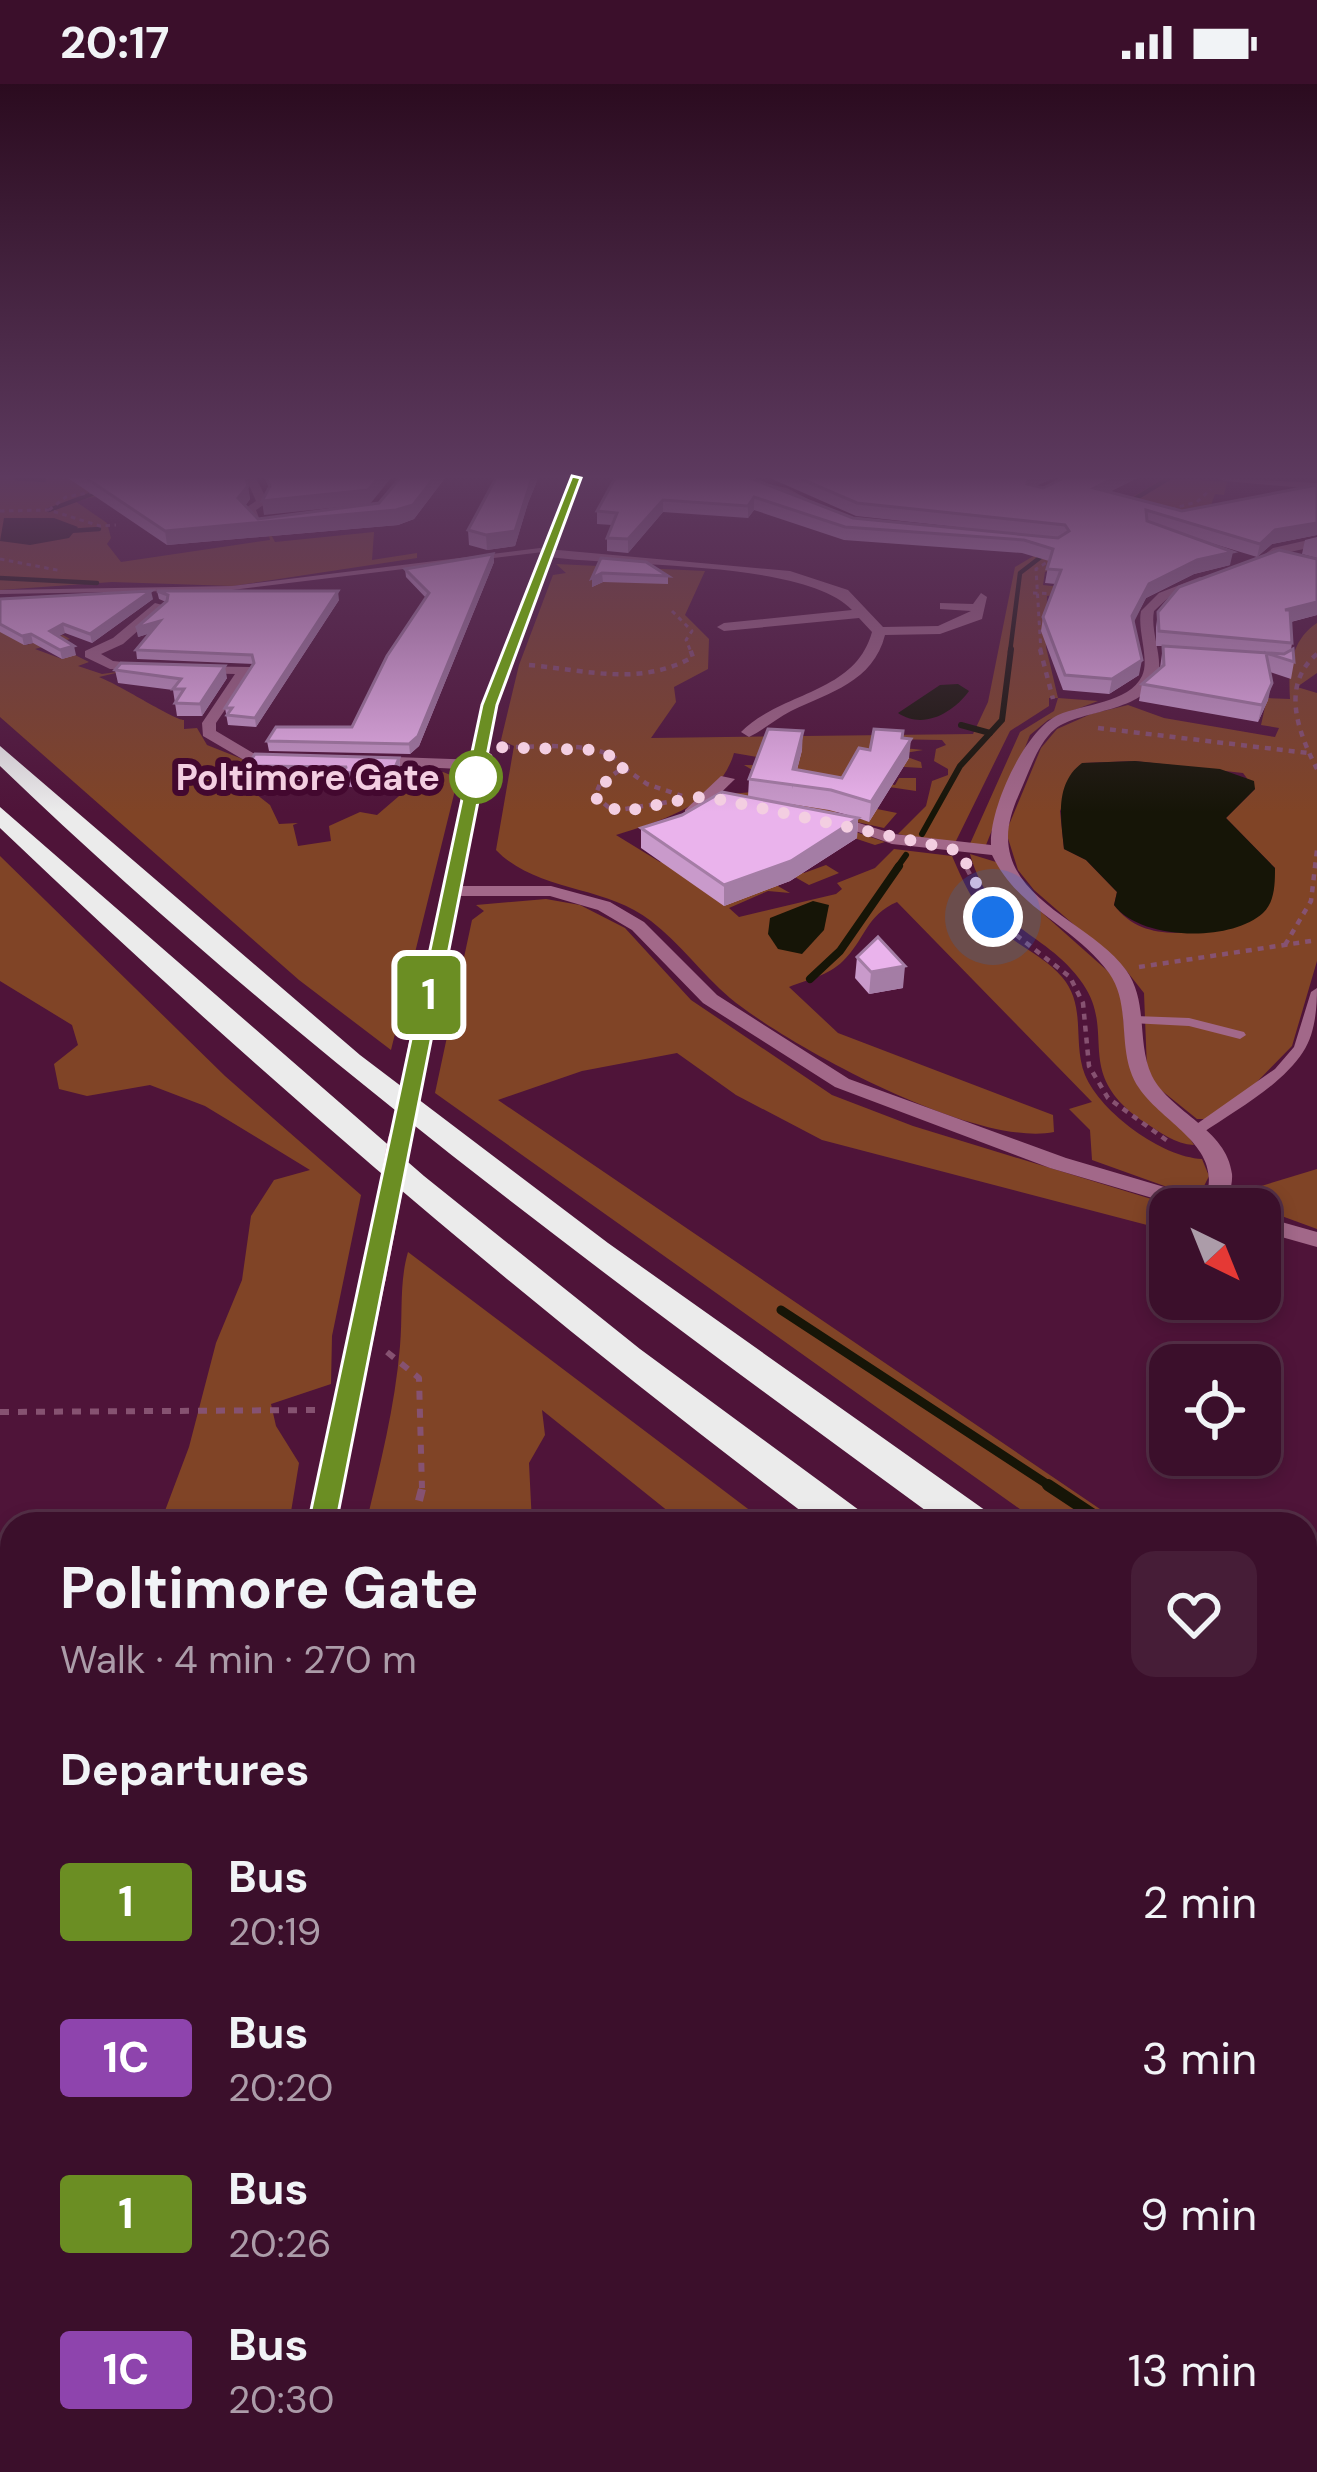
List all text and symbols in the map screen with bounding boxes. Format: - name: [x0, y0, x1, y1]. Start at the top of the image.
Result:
- text: 20:17: [60, 13, 169, 72]
- marker: Poltimore Gate: [451, 752, 501, 802]
- place label: Poltimore Gate: [176, 754, 440, 801]
- your location: [963, 887, 1023, 947]
- line badge: 1: [390, 956, 468, 1034]
- text: 1: [421, 967, 437, 1022]
- north arrow: [1149, 1188, 1281, 1320]
- map controls: [1149, 1188, 1281, 1476]
- button: locate: [1149, 1344, 1281, 1476]
- text: Poltimore Gate: [60, 1551, 479, 1626]
- button: heart: [1131, 1551, 1257, 1677]
- text: Walk · 4 min · 270 m: [60, 1634, 417, 1685]
- text: Departures: [60, 1740, 309, 1799]
- text: Bus: [228, 1847, 308, 1906]
- text: 2 min: [1142, 1873, 1257, 1932]
- text: 1: [118, 1874, 134, 1929]
- text: 20:19: [228, 1906, 321, 1957]
- text: Bus: [228, 2003, 308, 2062]
- text: 3 min: [1142, 2029, 1257, 2088]
- text: 1C: [103, 2030, 149, 2085]
- text: 20:20: [228, 2062, 333, 2113]
- text: Bus: [228, 2159, 308, 2218]
- text: 9 min: [1140, 2185, 1257, 2244]
- text: 1: [118, 2186, 134, 2241]
- text: 20:26: [228, 2218, 332, 2269]
- text: Bus: [228, 2315, 308, 2374]
- text: 13 min: [1128, 2341, 1257, 2400]
- text: 1C: [103, 2342, 149, 2397]
- text: 20:30: [228, 2374, 334, 2425]

